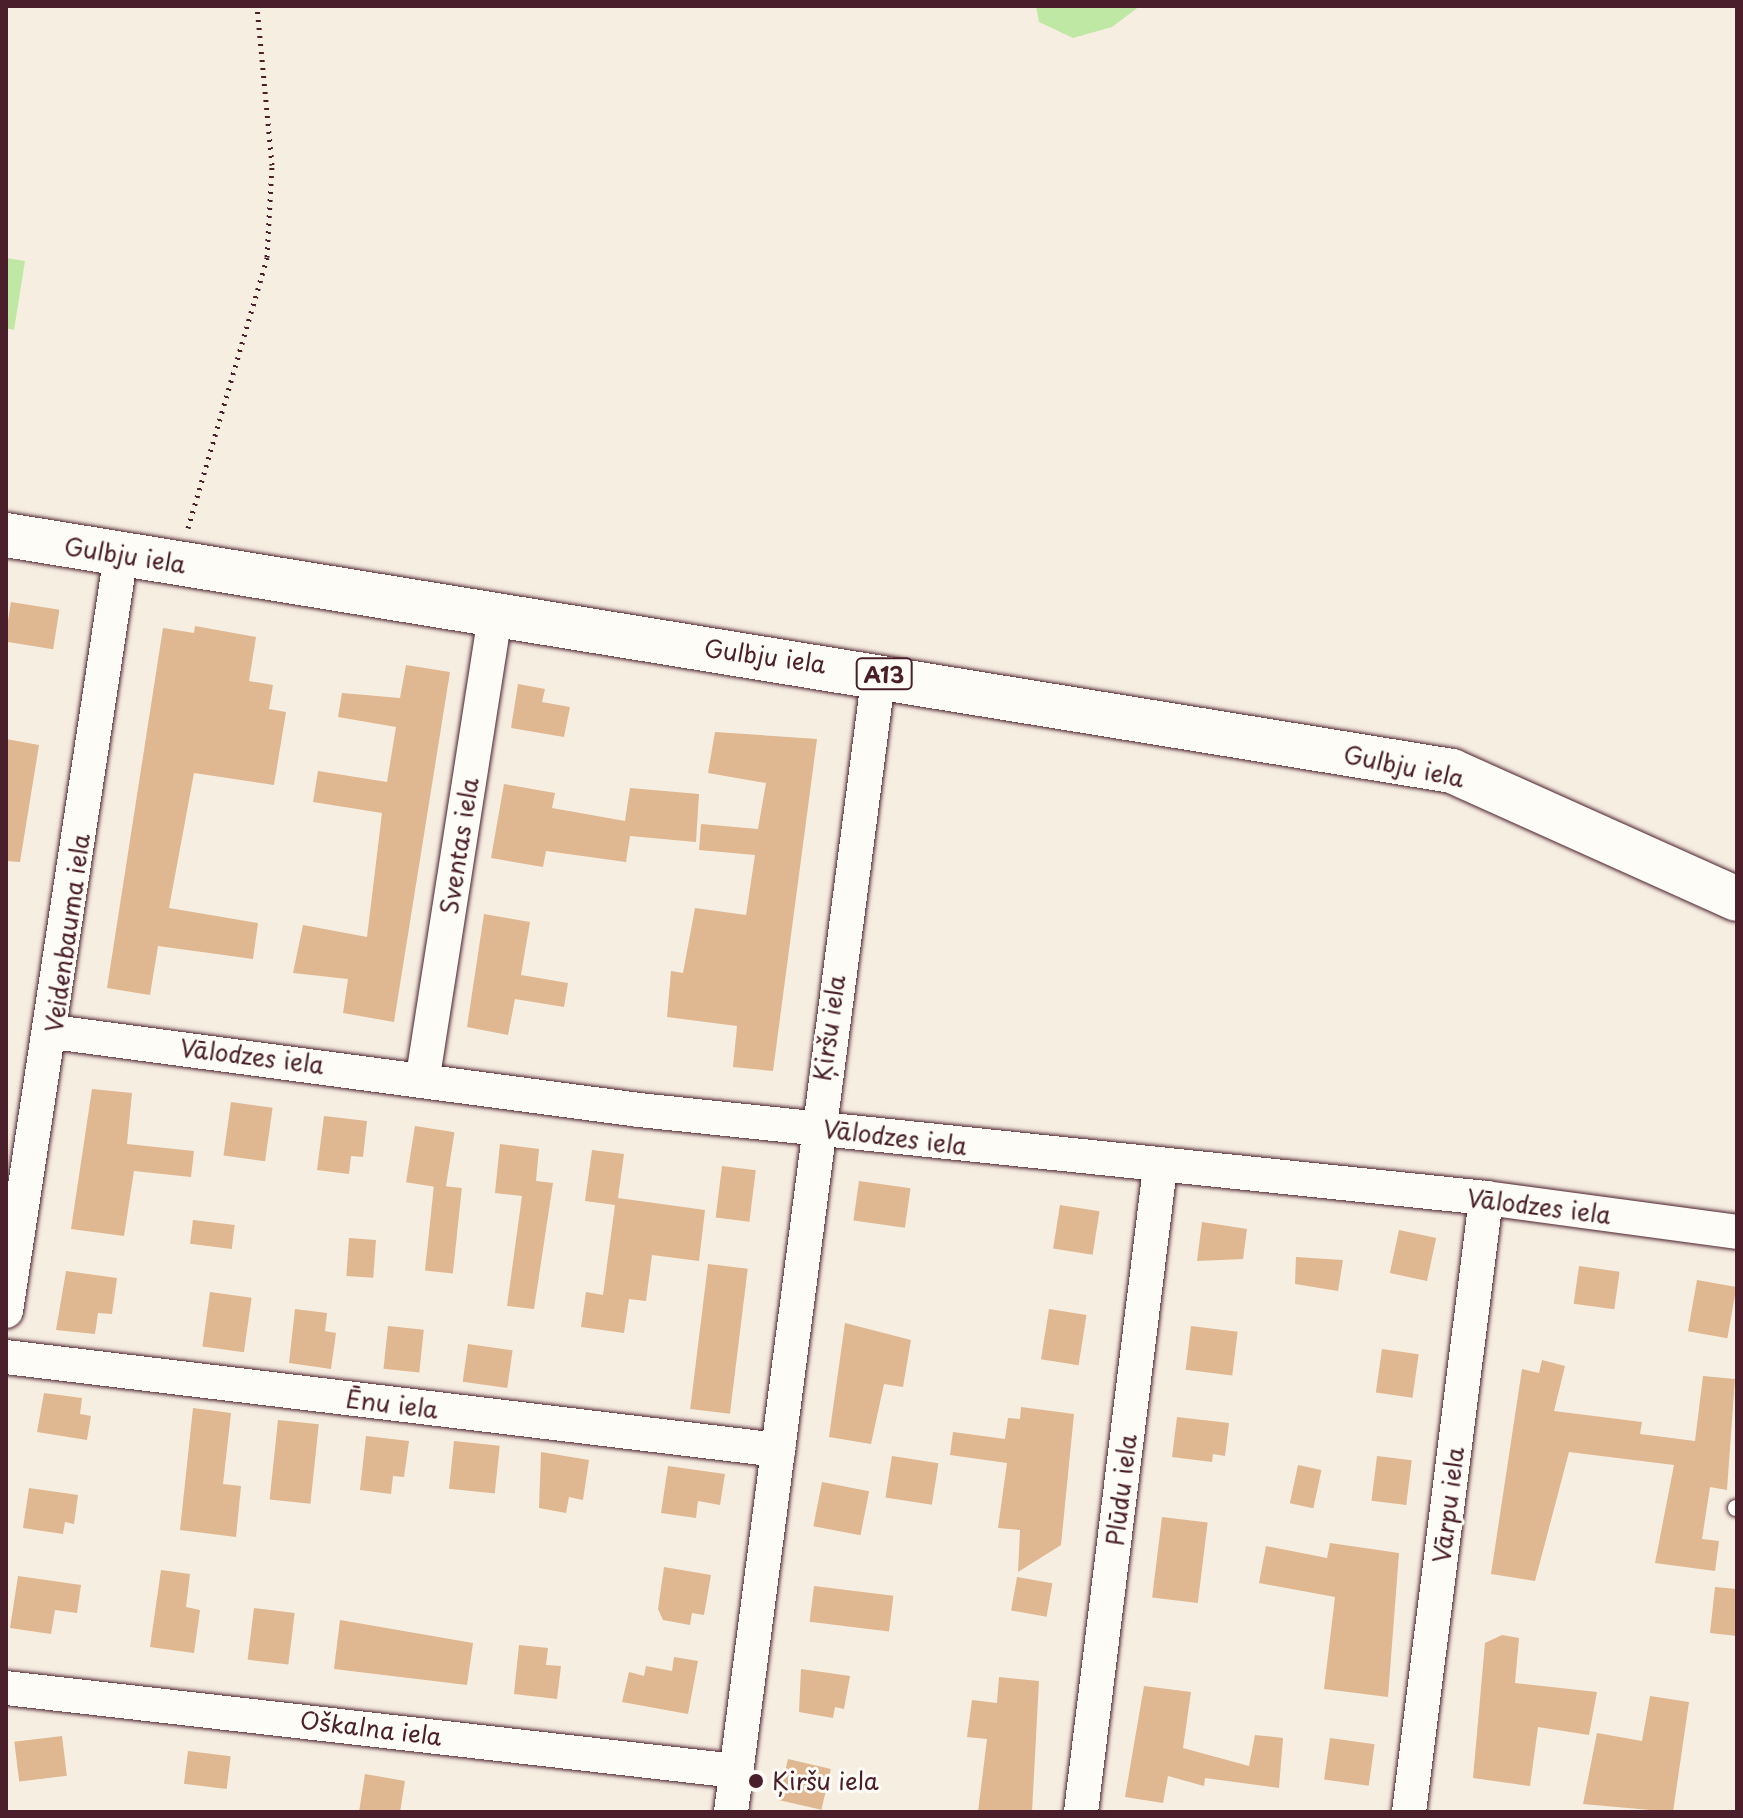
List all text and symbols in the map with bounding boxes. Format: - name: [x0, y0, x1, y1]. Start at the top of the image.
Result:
- street label: Gulbju iela: [62, 531, 188, 579]
- street label: Gulbju iela: [702, 633, 828, 679]
- road number: A13: [854, 656, 914, 692]
- street label: Gulbju iela: [1341, 739, 1467, 793]
- street label: Sventas iela: [434, 775, 484, 917]
- street label: Veidenbauma iela: [39, 831, 95, 1035]
- street label: Ķiršu iela: [807, 973, 851, 1083]
- street label: Vālodzes iela: [178, 1033, 326, 1079]
- street label: Vālodzes iela: [821, 1114, 969, 1160]
- street label: Vālodzes iela: [1465, 1183, 1613, 1229]
- street label: Ēnu iela: [345, 1384, 439, 1424]
- street label: Plūdu iela: [1100, 1433, 1142, 1547]
- street label: Vārpu iela: [1427, 1445, 1469, 1565]
- street label: Oškalna iela: [298, 1705, 444, 1751]
- place label: Ķiršu iela: [772, 1767, 880, 1795]
- marker: Ķiršu iela: [747, 1772, 765, 1790]

